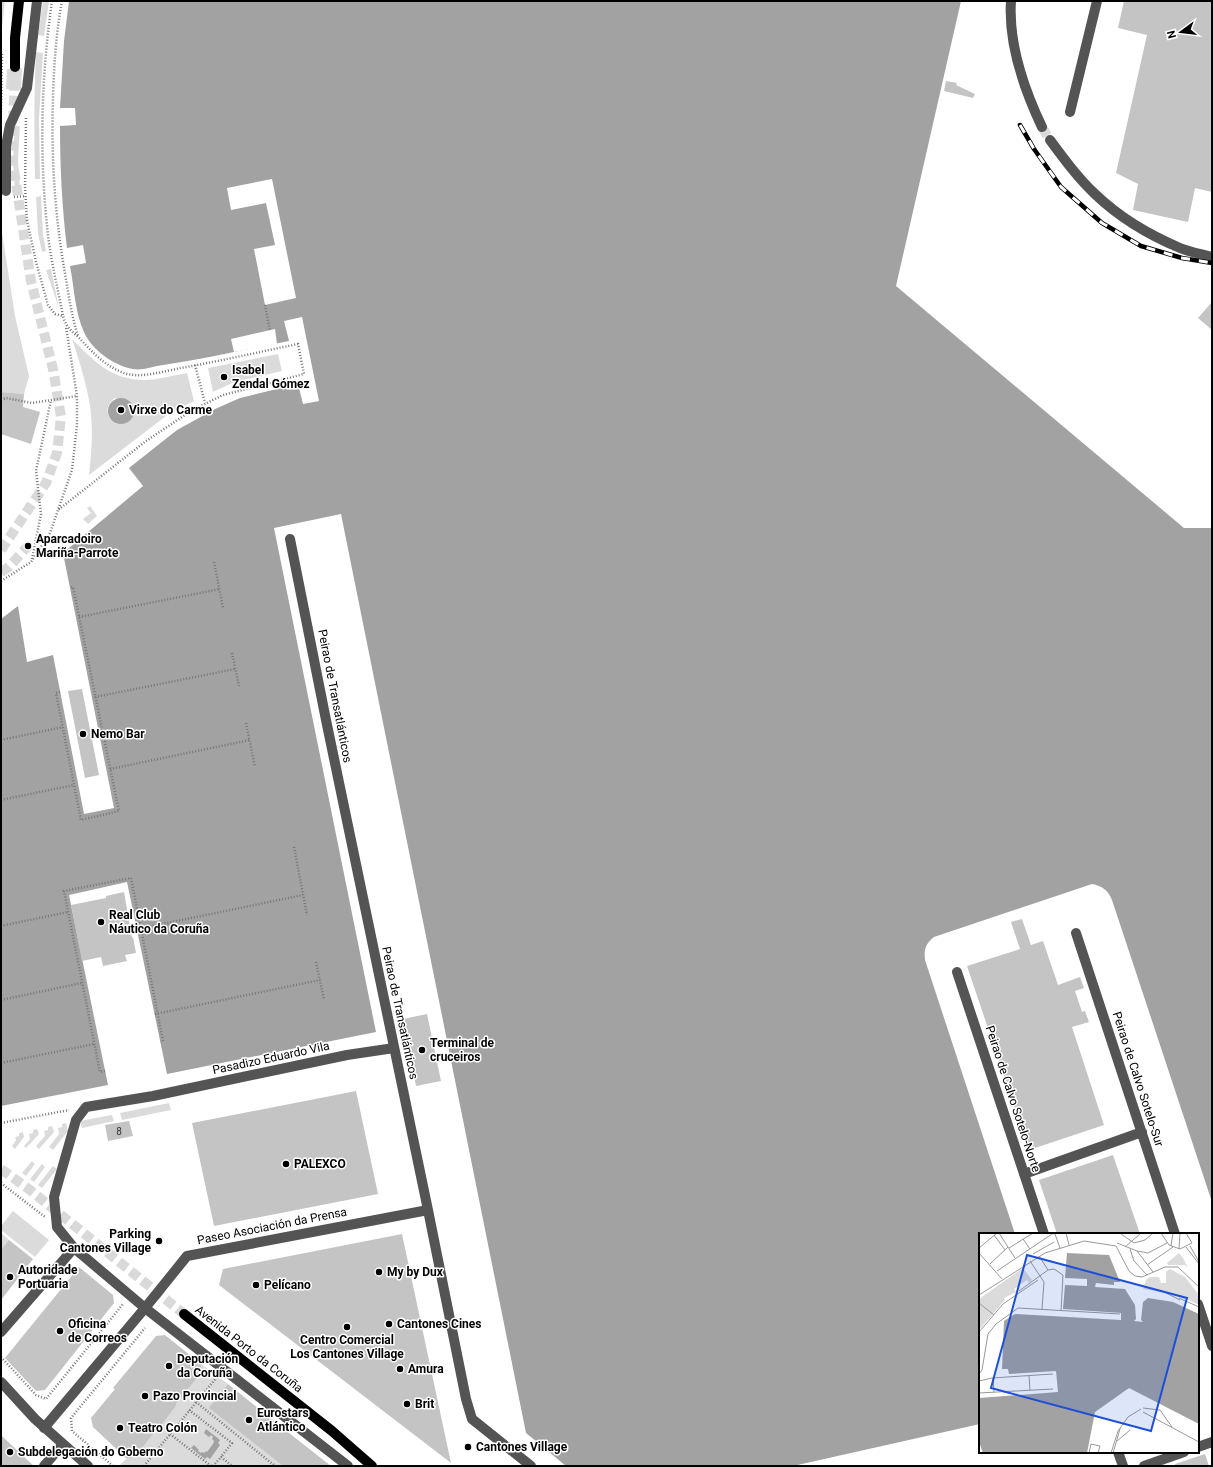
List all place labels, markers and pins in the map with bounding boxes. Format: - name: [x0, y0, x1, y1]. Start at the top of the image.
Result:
- place label: Isabel Zendal Gómez: [232, 363, 310, 391]
- marker: Isabel Zendal Gómez: [219, 372, 229, 382]
- place label: Virxe do Carme: [129, 403, 212, 417]
- marker: Virxe do Carme: [116, 405, 126, 415]
- place label: Aparcadoiro Mariña-Parrote: [36, 532, 119, 560]
- marker: Aparcadoiro Mariña-Parrote: [23, 541, 33, 551]
- place label: Nemo Bar: [91, 727, 145, 741]
- marker: Nemo Bar: [78, 729, 88, 739]
- place label: Real Club Náutico da Coruña: [109, 908, 209, 936]
- marker: Real Club Náutico da Coruña: [96, 917, 106, 927]
- place label: Terminal de cruceiros: [430, 1036, 494, 1064]
- marker: Terminal de cruceiros: [417, 1045, 427, 1055]
- place label: PALEXCO: [294, 1157, 346, 1171]
- marker: PALEXCO: [281, 1159, 291, 1169]
- place label: Parking Cantones Village: [60, 1227, 152, 1255]
- marker: Parking Cantones Village: [154, 1236, 164, 1246]
- place label: Autoridade Portuaria: [18, 1263, 78, 1291]
- place label: My by Dux: [387, 1265, 444, 1279]
- marker: My by Dux: [374, 1267, 384, 1277]
- marker: Autoridade Portuaria: [5, 1272, 15, 1282]
- place label: Pelícano: [264, 1278, 311, 1292]
- marker: Pelícano: [251, 1280, 261, 1290]
- place label: Oficina de Correos: [68, 1317, 127, 1345]
- place label: Cantones Cines: [397, 1317, 481, 1331]
- marker: Cantones Cines: [384, 1319, 394, 1329]
- marker: Centro Comercial Los Cantones Village: [342, 1322, 352, 1332]
- marker: Oficina de Correos: [55, 1326, 65, 1336]
- place label: Centro Comercial Los Cantones Village: [290, 1333, 404, 1361]
- place label: Deputación da Coruña: [177, 1352, 238, 1380]
- marker: Deputación da Coruña: [164, 1361, 174, 1371]
- place label: Amura: [408, 1362, 444, 1376]
- marker: Amura: [395, 1364, 405, 1374]
- place label: Pazo Provincial: [153, 1389, 237, 1403]
- marker: Pazo Provincial: [140, 1391, 150, 1401]
- place label: Brit: [415, 1397, 434, 1411]
- marker: Brit: [402, 1399, 412, 1409]
- place label: Eurostars Atlántico: [257, 1406, 309, 1434]
- marker: Eurostars Atlántico: [244, 1415, 254, 1425]
- place label: Teatro Colón: [128, 1421, 197, 1435]
- marker: Teatro Colón: [115, 1423, 125, 1433]
- place label: Cantones Village: [476, 1440, 568, 1454]
- marker: Cantones Village: [463, 1442, 473, 1452]
- place label: Subdelegación do Goberno: [18, 1445, 164, 1459]
- marker: Subdelegación do Goberno: [5, 1447, 15, 1457]

